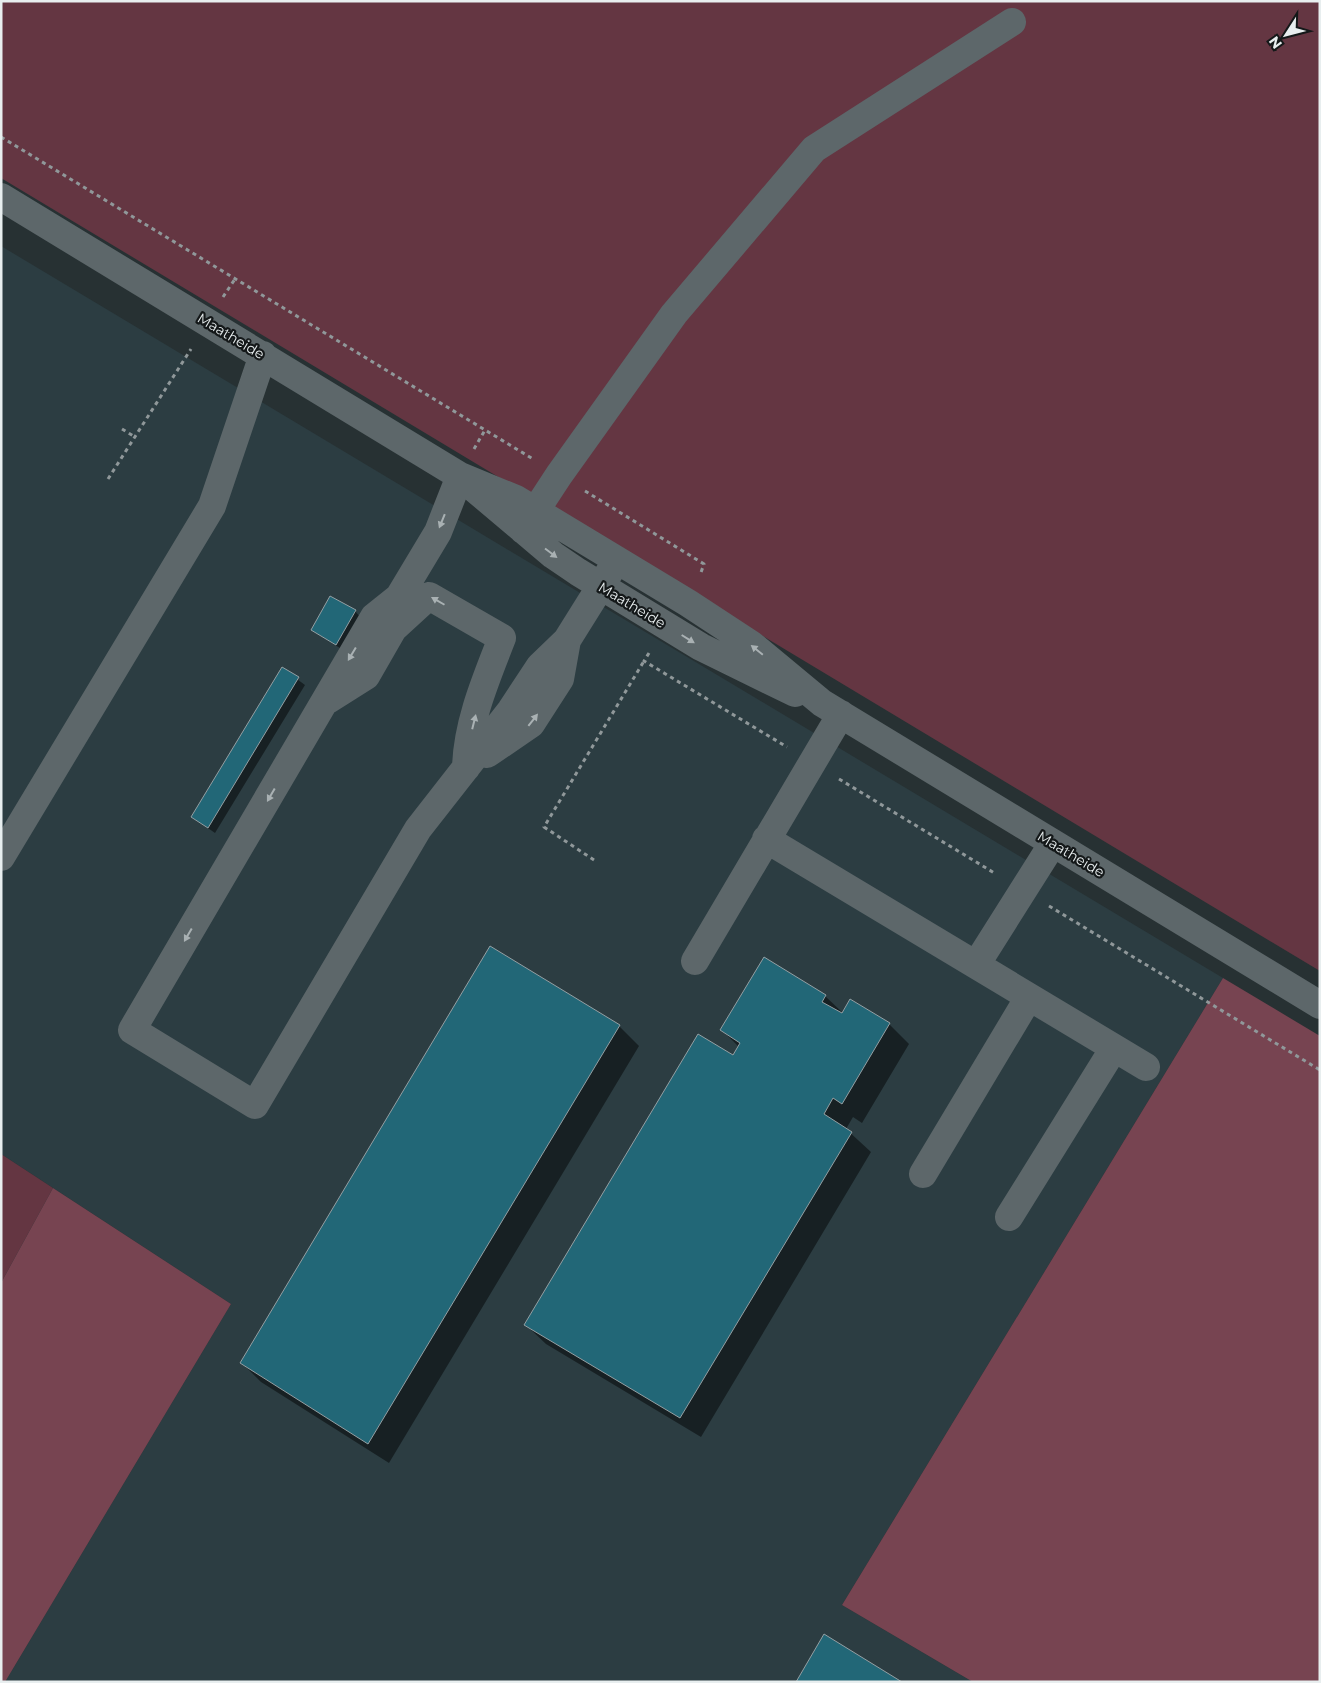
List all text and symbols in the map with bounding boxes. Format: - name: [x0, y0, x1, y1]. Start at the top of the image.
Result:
- north arrow: [1261, 10, 1311, 60]
- text: N: [1265, 33, 1286, 53]
- street label: Maatheide: [194, 309, 268, 363]
- one-way arrow: [438, 514, 446, 529]
- one-way arrow: [544, 547, 557, 558]
- street label: Maatheide: [595, 578, 669, 632]
- one-way arrow: [430, 597, 445, 605]
- one-way arrow: [682, 635, 695, 644]
- one-way arrow: [751, 644, 764, 655]
- one-way arrow: [347, 647, 356, 660]
- one-way arrow: [470, 714, 478, 729]
- one-way arrow: [527, 714, 538, 727]
- one-way arrow: [266, 788, 275, 801]
- street label: Maatheide: [1034, 827, 1108, 881]
- one-way arrow: [184, 928, 193, 941]

